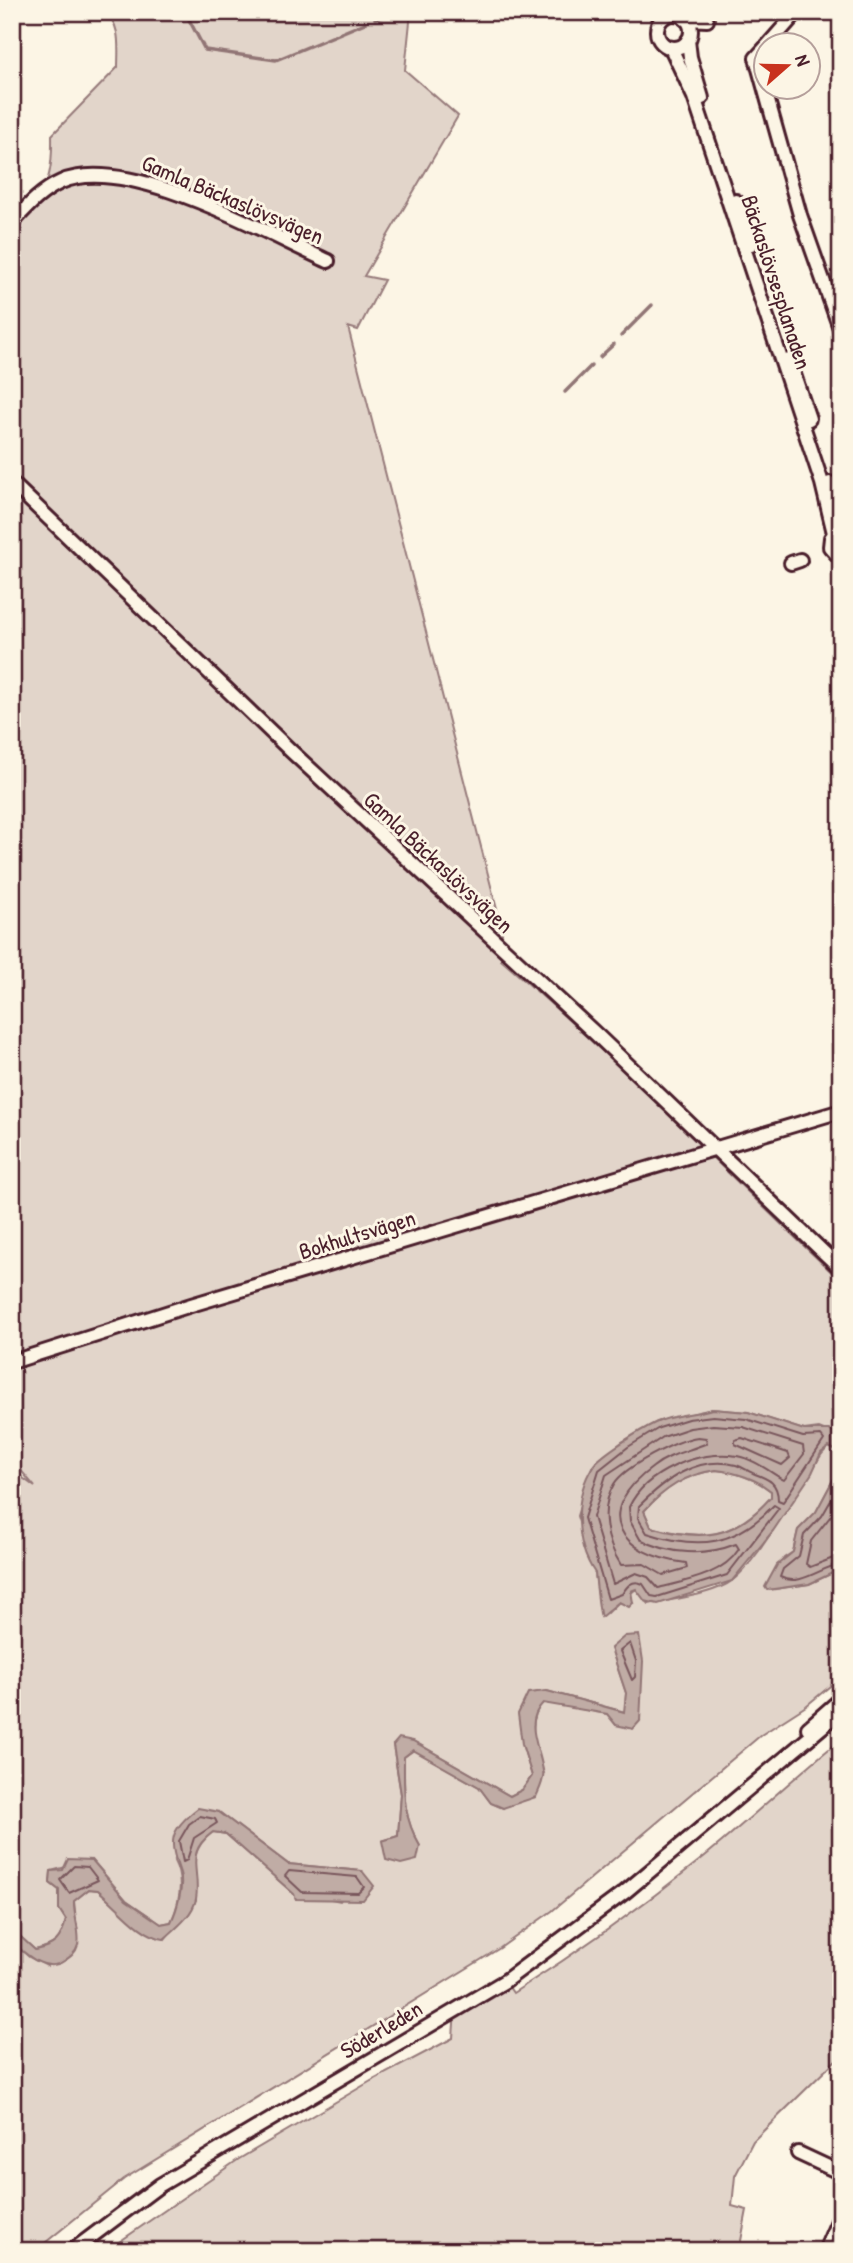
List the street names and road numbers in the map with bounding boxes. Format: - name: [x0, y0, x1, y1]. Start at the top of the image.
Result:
- street label: Gamla Bäckaslövsvägen: [137, 147, 329, 251]
- street label: Bäckaslövsesplanaden: [734, 191, 820, 373]
- street label: Gamla Bäckaslövsvägen: [357, 784, 521, 940]
- street label: Bokhultsvägen: [295, 1202, 419, 1266]
- street label: Söderleden: [334, 1992, 428, 2066]

